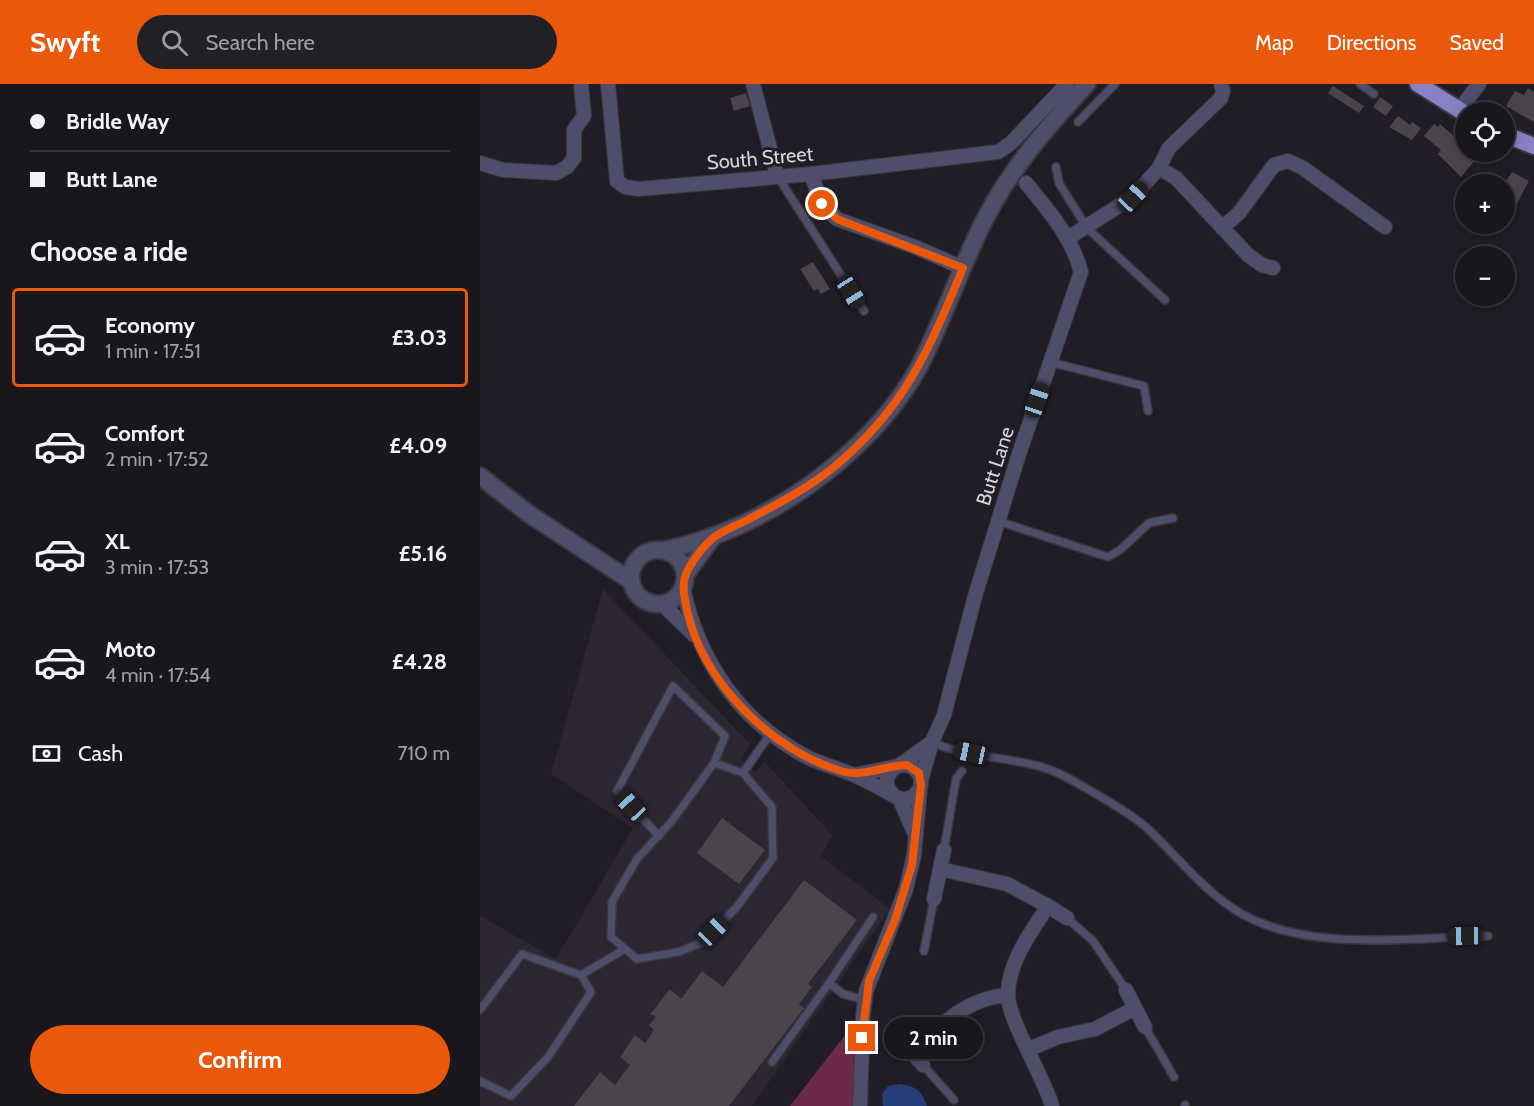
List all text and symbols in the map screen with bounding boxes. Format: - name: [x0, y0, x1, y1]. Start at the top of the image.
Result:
- search box: [137, 15, 557, 69]
- text: Swyft: [30, 25, 101, 59]
- icon: search: [158, 26, 191, 59]
- text: Search here: [206, 29, 315, 56]
- text: Map: [1255, 30, 1294, 55]
- text: Directions: [1327, 30, 1416, 55]
- text: Saved: [1449, 30, 1504, 55]
- map controls: [1455, 102, 1515, 306]
- button: locate: [1455, 102, 1515, 162]
- text: Bridle Way: [66, 108, 169, 135]
- street label: South Street: [706, 141, 814, 175]
- text: Butt Lane: [66, 166, 157, 193]
- button: +: [1455, 174, 1515, 234]
- car: [1114, 178, 1152, 216]
- route start: [808, 190, 835, 217]
- text: Choose a ride: [30, 235, 188, 268]
- button: −: [1455, 246, 1515, 306]
- car: [834, 272, 868, 312]
- icon: car: [33, 311, 87, 365]
- text: Economy: [105, 312, 195, 339]
- text: £3.03: [392, 324, 447, 351]
- text: 1 min · 17:51: [105, 339, 201, 363]
- car: [1023, 380, 1051, 420]
- icon: car: [33, 419, 87, 473]
- text: Comfort: [105, 420, 184, 447]
- street label: Butt Lane: [971, 424, 1019, 508]
- text: £4.09: [389, 432, 447, 459]
- text: 2 min · 17:52: [105, 447, 209, 471]
- icon: car: [33, 527, 87, 581]
- text: XL: [105, 528, 130, 555]
- text: £5.16: [399, 540, 447, 567]
- text: 3 min · 17:53: [105, 555, 209, 579]
- icon: car: [33, 635, 87, 689]
- text: Moto: [105, 636, 156, 663]
- text: £4.28: [392, 648, 447, 675]
- text: 4 min · 17:54: [105, 663, 211, 687]
- icon: cash: [30, 737, 63, 770]
- text: Cash: [78, 740, 123, 767]
- car: [952, 740, 990, 766]
- text: 710 m: [397, 741, 450, 765]
- car: [612, 787, 650, 825]
- car: [694, 912, 732, 950]
- car: [1447, 927, 1483, 945]
- callout: 2 min: [883, 1017, 982, 1059]
- route end: [848, 1024, 875, 1051]
- button: Confirm: [30, 1025, 450, 1094]
- text: 2 min: [909, 1026, 958, 1050]

